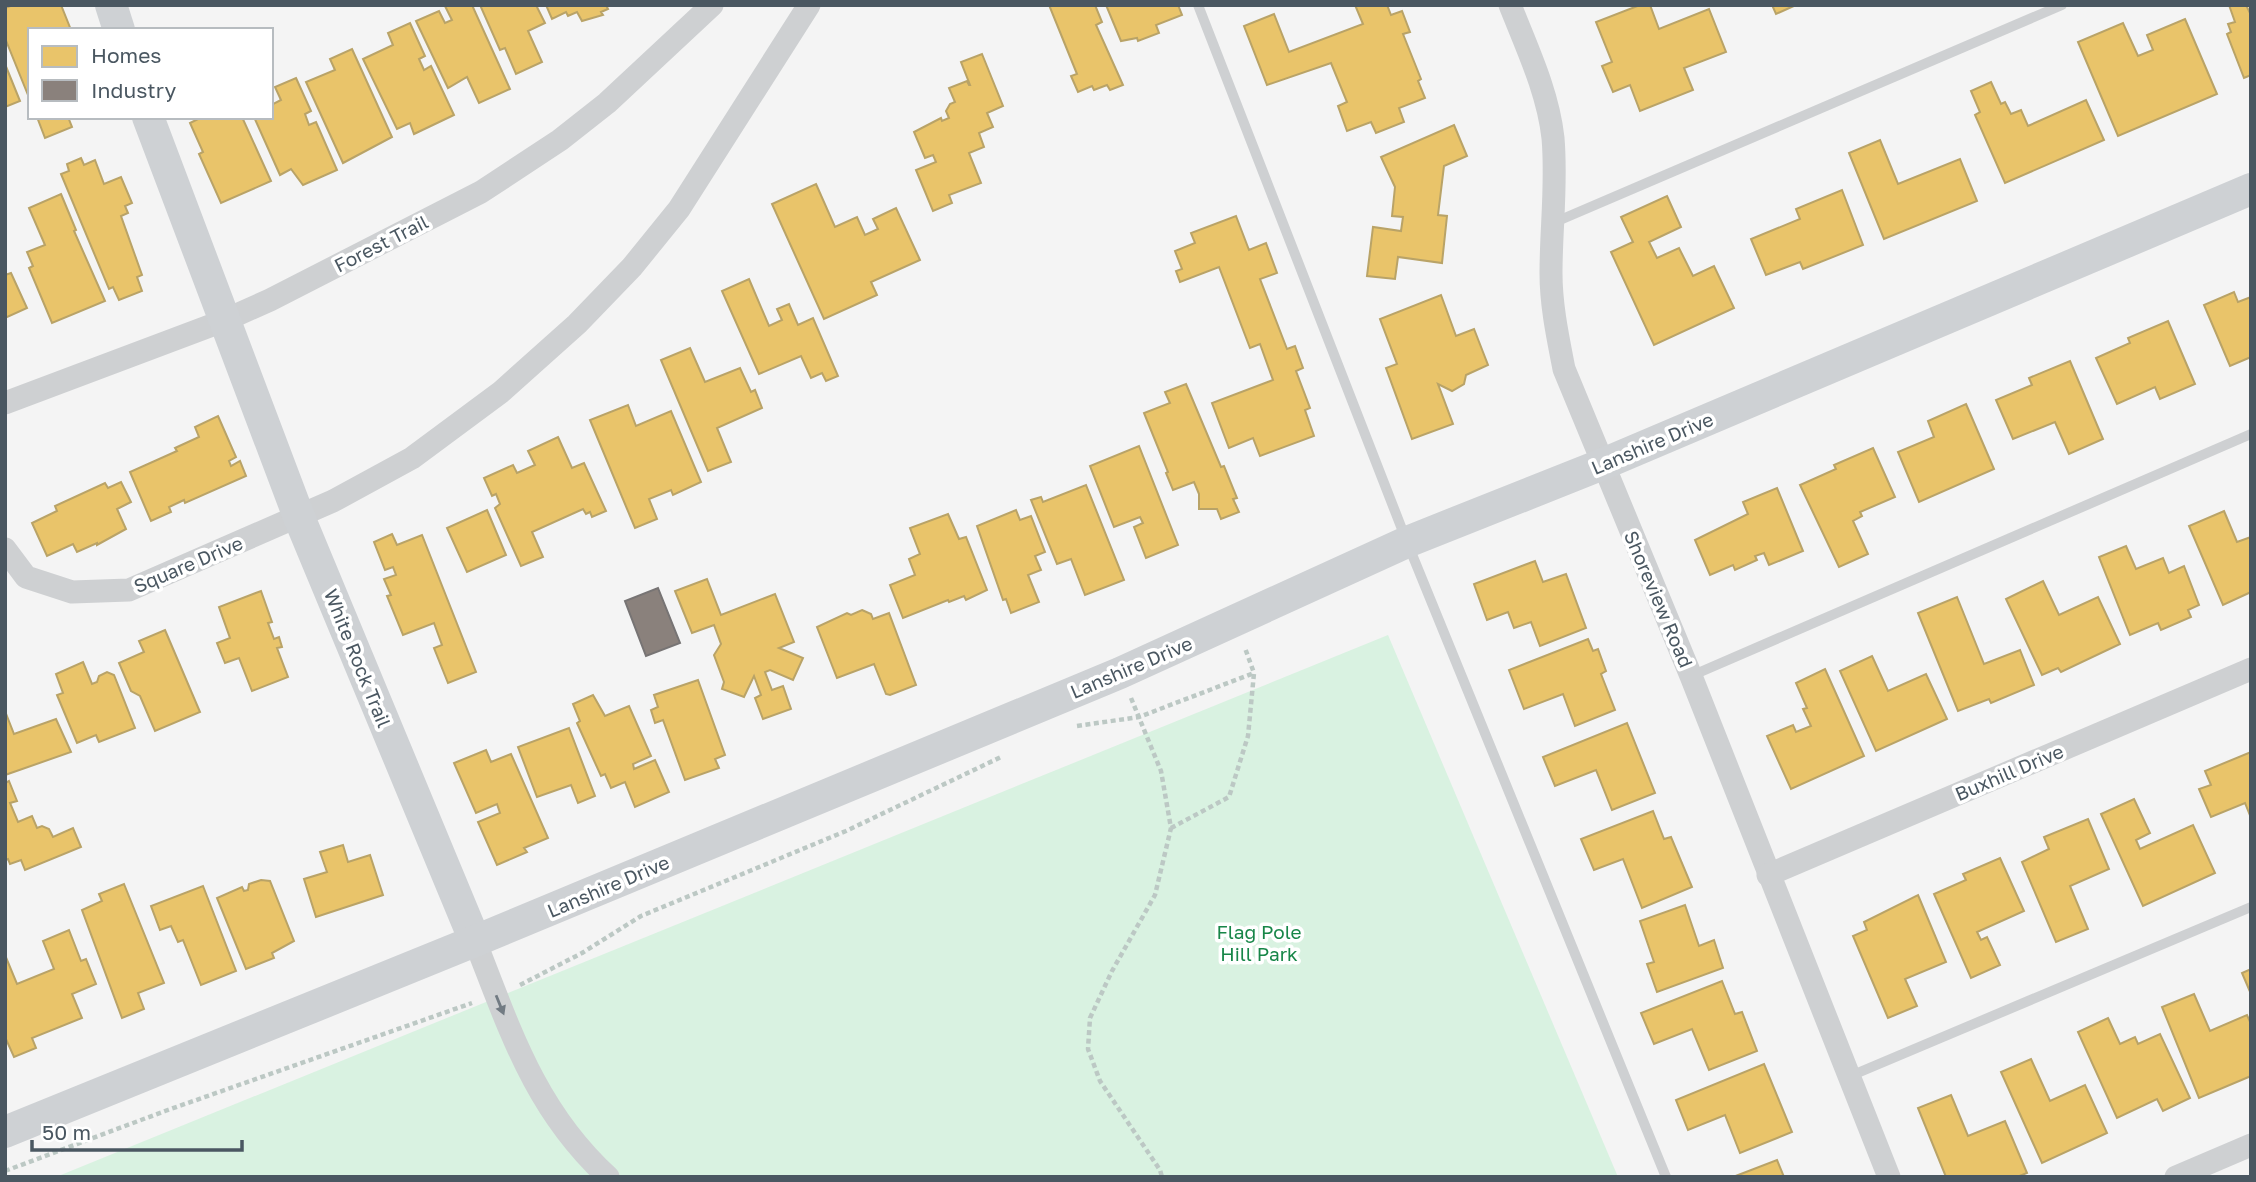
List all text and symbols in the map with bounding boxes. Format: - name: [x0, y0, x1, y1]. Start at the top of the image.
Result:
- legend: [28, 28, 273, 119]
- text: Homes: [91, 42, 161, 68]
- text: Industry: [91, 77, 176, 103]
- street label: Forest Trail: [330, 210, 432, 276]
- street label: Lanshire Drive: [1588, 407, 1716, 479]
- street label: Shoreview Road: [1620, 527, 1698, 671]
- street label: Square Drive: [130, 531, 246, 597]
- street label: White Rock Trail: [320, 585, 396, 731]
- street label: Lanshire Drive: [1067, 631, 1195, 703]
- street label: Buxhill Drive: [1951, 739, 2067, 805]
- street label: Lanshire Drive: [544, 850, 672, 922]
- park label: Flag Pole Hill Park: [1216, 920, 1302, 965]
- one-way arrow: [494, 994, 505, 1015]
- scale bar: [32, 1108, 242, 1152]
- text: 50 m: [42, 1119, 91, 1145]

